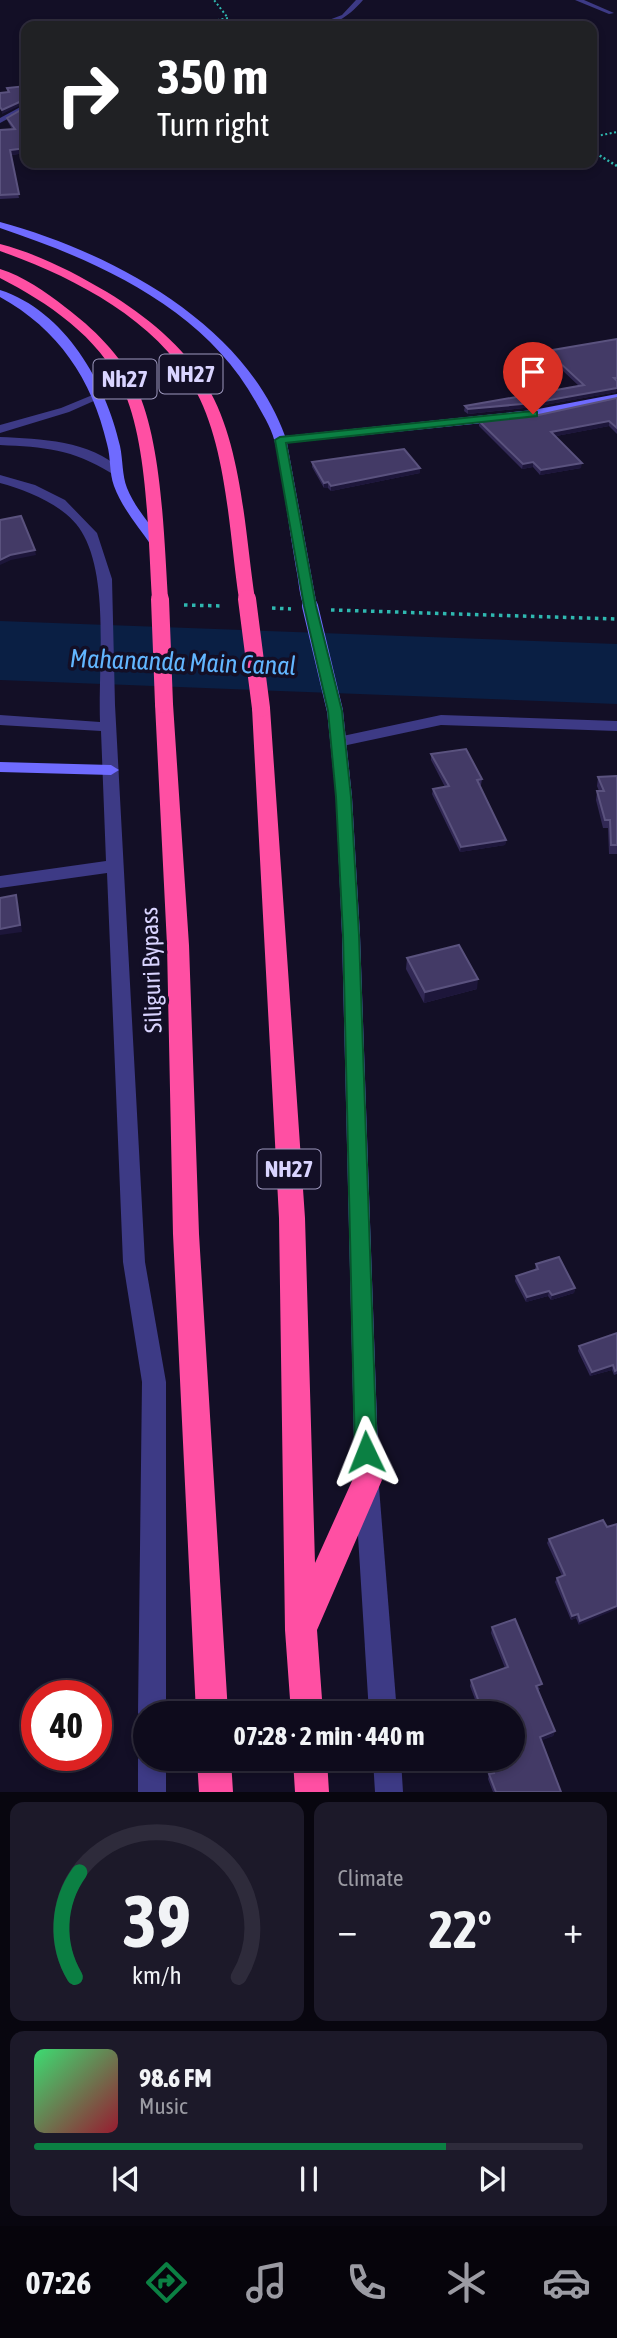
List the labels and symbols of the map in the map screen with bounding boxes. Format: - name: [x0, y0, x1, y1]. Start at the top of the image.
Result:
- pin: [503, 342, 563, 414]
- road number: NH27: [160, 354, 222, 394]
- road number: Nh27: [94, 360, 156, 398]
- water label: Mahananda Main Canal: [69, 643, 297, 681]
- street label: Siliguri Bypass: [135, 907, 167, 1033]
- road number: NH27: [258, 1150, 320, 1188]
- position arrow: [329, 1415, 403, 1489]
- speed limit sign: 40: [21, 1680, 112, 1771]

